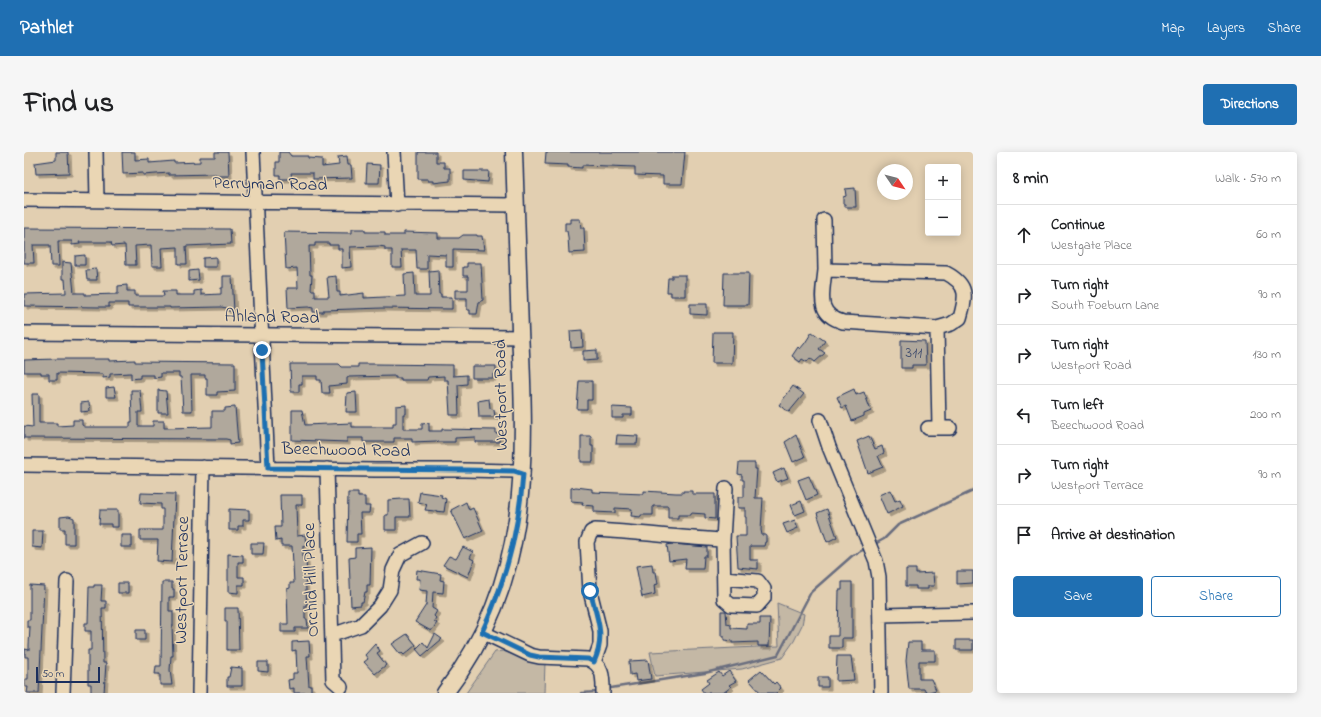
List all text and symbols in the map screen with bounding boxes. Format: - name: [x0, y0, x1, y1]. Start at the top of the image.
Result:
- text: Pathlet: [20, 15, 74, 42]
- text: Map: [1161, 18, 1185, 39]
- text: Layers: [1207, 18, 1245, 39]
- text: Share: [1267, 18, 1301, 39]
- text: Find us: [24, 84, 114, 125]
- button: Directions: [1203, 84, 1297, 125]
- north arrow: [877, 164, 913, 200]
- map controls: [925, 164, 961, 236]
- button: +: [925, 164, 961, 200]
- text: 8 min: [1013, 166, 1048, 191]
- text: Walk · 570 m: [1215, 169, 1281, 188]
- street label: Perryman Road: [212, 171, 328, 199]
- button: −: [925, 200, 961, 236]
- text: Continue: [1051, 214, 1105, 236]
- icon: ahead: [1013, 224, 1035, 246]
- text: 60 m: [1256, 225, 1281, 244]
- text: Westgate Place: [1051, 236, 1132, 255]
- text: Turn right: [1051, 274, 1109, 296]
- icon: right: [1013, 284, 1035, 306]
- text: 90 m: [1258, 285, 1281, 304]
- text: South Foeburn Lane: [1051, 296, 1159, 315]
- street label: Ahland Road: [224, 304, 320, 332]
- text: Turn right: [1051, 334, 1109, 356]
- street label: Westport Road: [488, 339, 516, 451]
- route end: [253, 341, 271, 359]
- house number: 311: [906, 341, 922, 365]
- icon: right: [1013, 344, 1035, 366]
- text: 130 m: [1253, 345, 1281, 364]
- text: Westport Road: [1051, 356, 1132, 375]
- text: Turn left: [1051, 394, 1104, 416]
- icon: left: [1013, 404, 1035, 426]
- text: 200 m: [1250, 405, 1281, 424]
- text: Beechwood Road: [1051, 416, 1144, 435]
- street label: Beechwood Road: [280, 437, 411, 465]
- text: Turn right: [1051, 454, 1109, 476]
- icon: right: [1013, 464, 1035, 486]
- text: 90 m: [1258, 465, 1281, 484]
- text: Westport Terrace: [1051, 476, 1143, 495]
- street label: Westport Terrace: [169, 515, 197, 644]
- street label: Orchid Hill Place: [297, 522, 327, 638]
- icon: arrive: [1013, 524, 1035, 546]
- text: Arrive at destination: [1051, 524, 1175, 546]
- button: Save: [1013, 576, 1143, 617]
- button: Share: [1151, 576, 1281, 617]
- route start: [581, 582, 599, 600]
- scale bar: [36, 665, 100, 684]
- text: 50 m: [42, 666, 64, 682]

